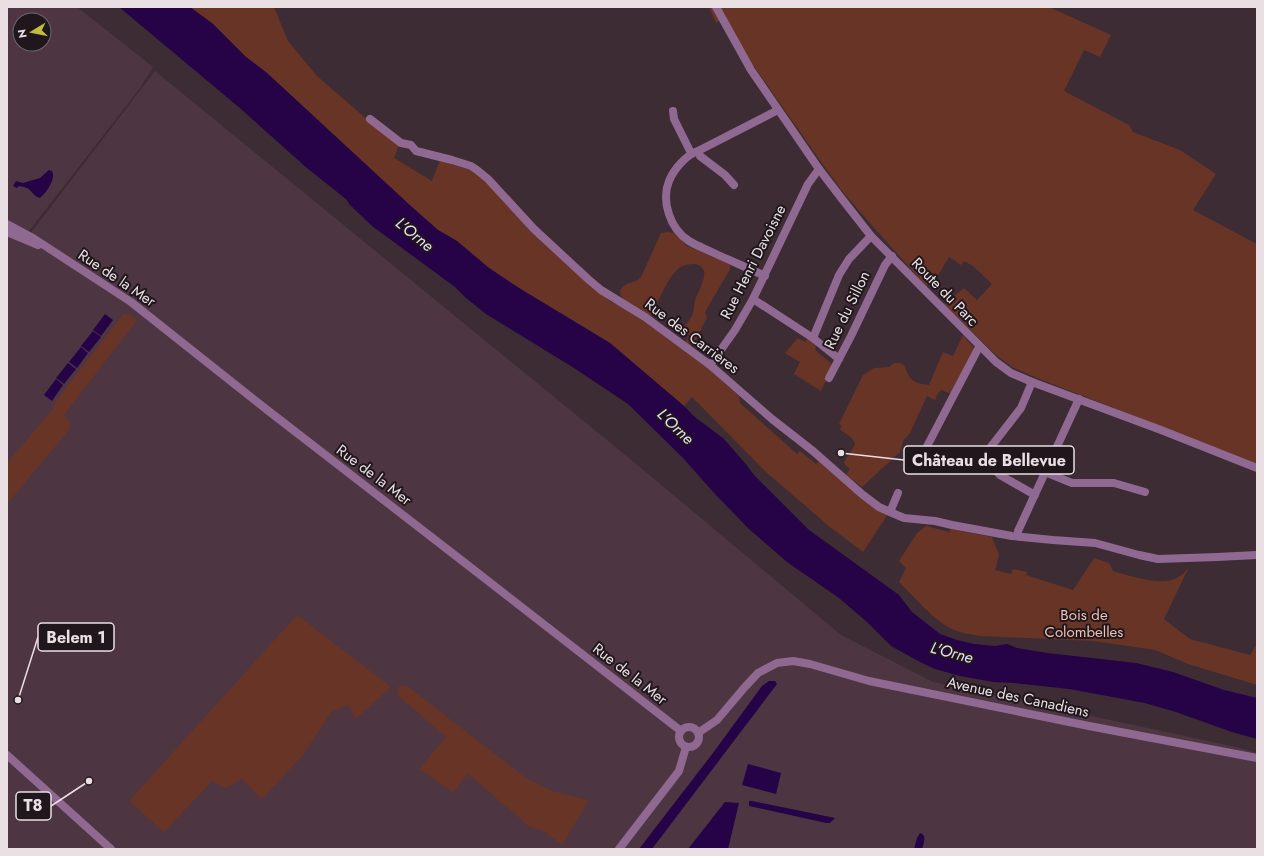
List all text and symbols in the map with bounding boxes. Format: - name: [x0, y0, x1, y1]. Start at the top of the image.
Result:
- north arrow: [12, 12, 52, 52]
- text: N: [14, 28, 31, 39]
- street label: Rue Henri Davoisne: [715, 201, 791, 323]
- water label: L'Orne: [391, 212, 439, 257]
- street label: Rue de la Mer: [74, 244, 161, 313]
- street label: Route du Parc: [906, 253, 984, 331]
- street label: Rue du Sillon: [819, 267, 875, 353]
- street label: Rue des Carrières: [640, 293, 744, 379]
- water label: L'Orne: [652, 403, 699, 450]
- street label: Rue de la Mer: [332, 439, 417, 511]
- callout: Château de Bellevue: [904, 446, 1074, 474]
- text: Château de Bellevue: [912, 449, 1066, 472]
- park label: Bois de Colombelles: [1045, 604, 1123, 643]
- callout: Belem 1: [38, 623, 114, 651]
- text: Belem 1: [46, 626, 106, 649]
- water label: L'Orne: [928, 636, 976, 669]
- street label: Rue de la Mer: [588, 638, 673, 711]
- street label: Avenue des Canadiens: [945, 671, 1091, 723]
- callout: T8: [16, 792, 51, 820]
- text: T8: [23, 794, 43, 817]

